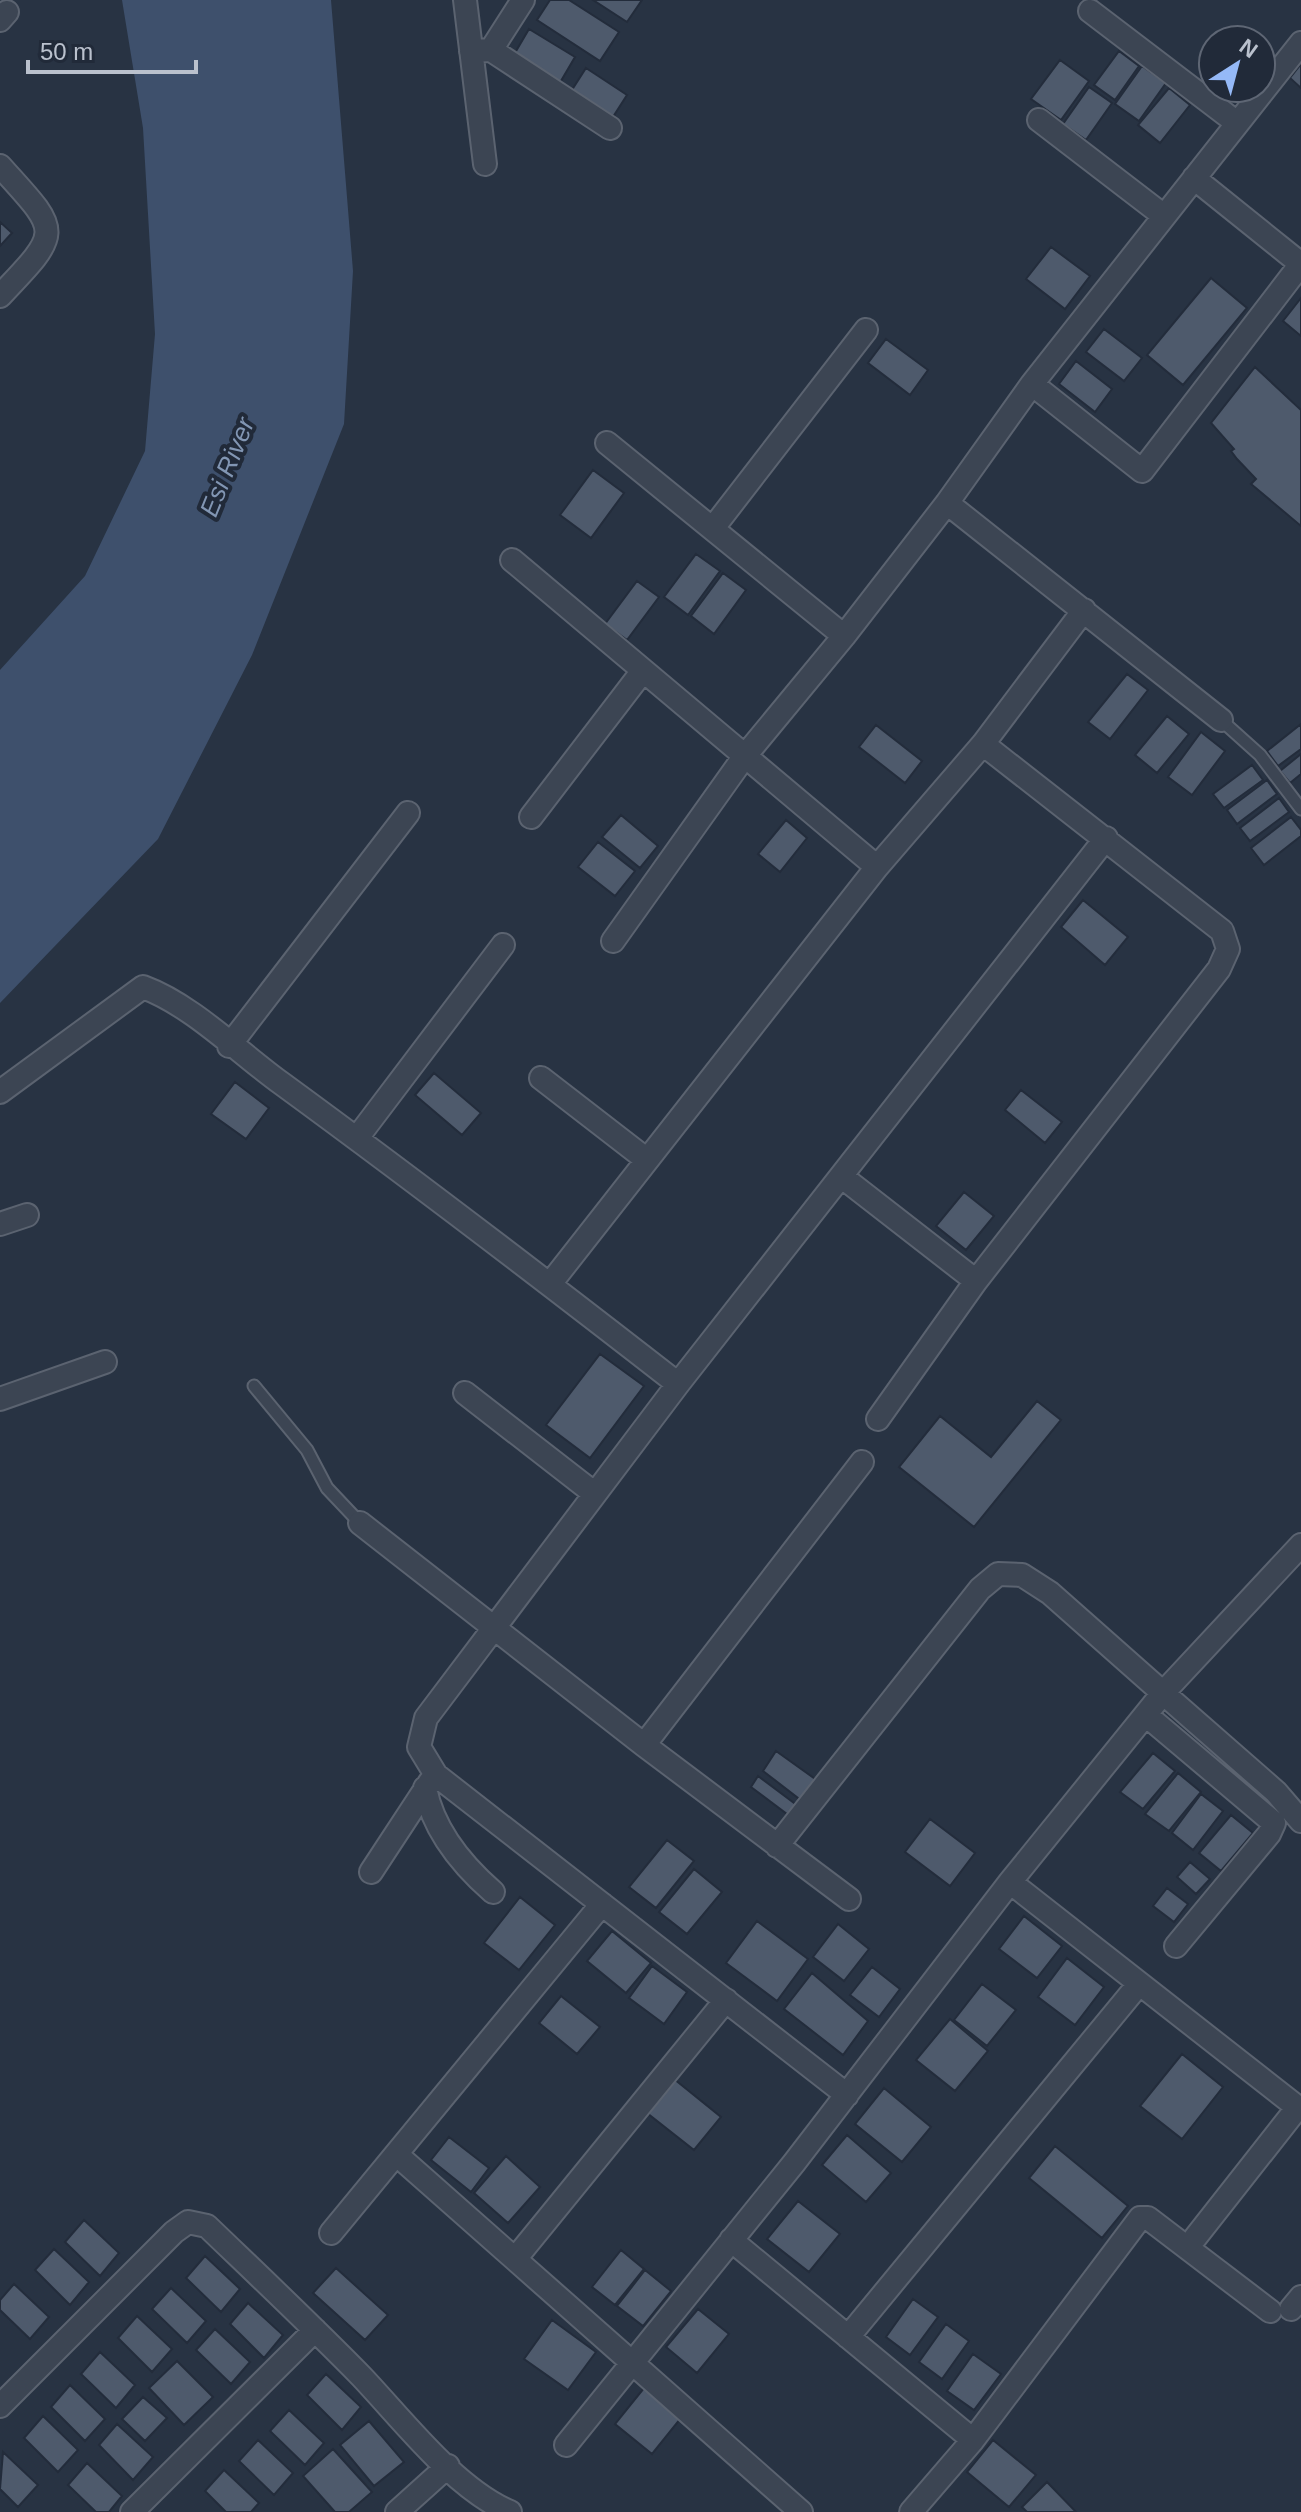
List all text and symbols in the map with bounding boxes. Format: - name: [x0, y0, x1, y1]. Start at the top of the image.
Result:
- scale bar: [28, 24, 196, 74]
- north arrow: [1197, 24, 1277, 104]
- text: N: [1235, 33, 1262, 63]
- text: 50 m: [40, 38, 93, 65]
- water label: Esi River: [194, 412, 261, 521]

